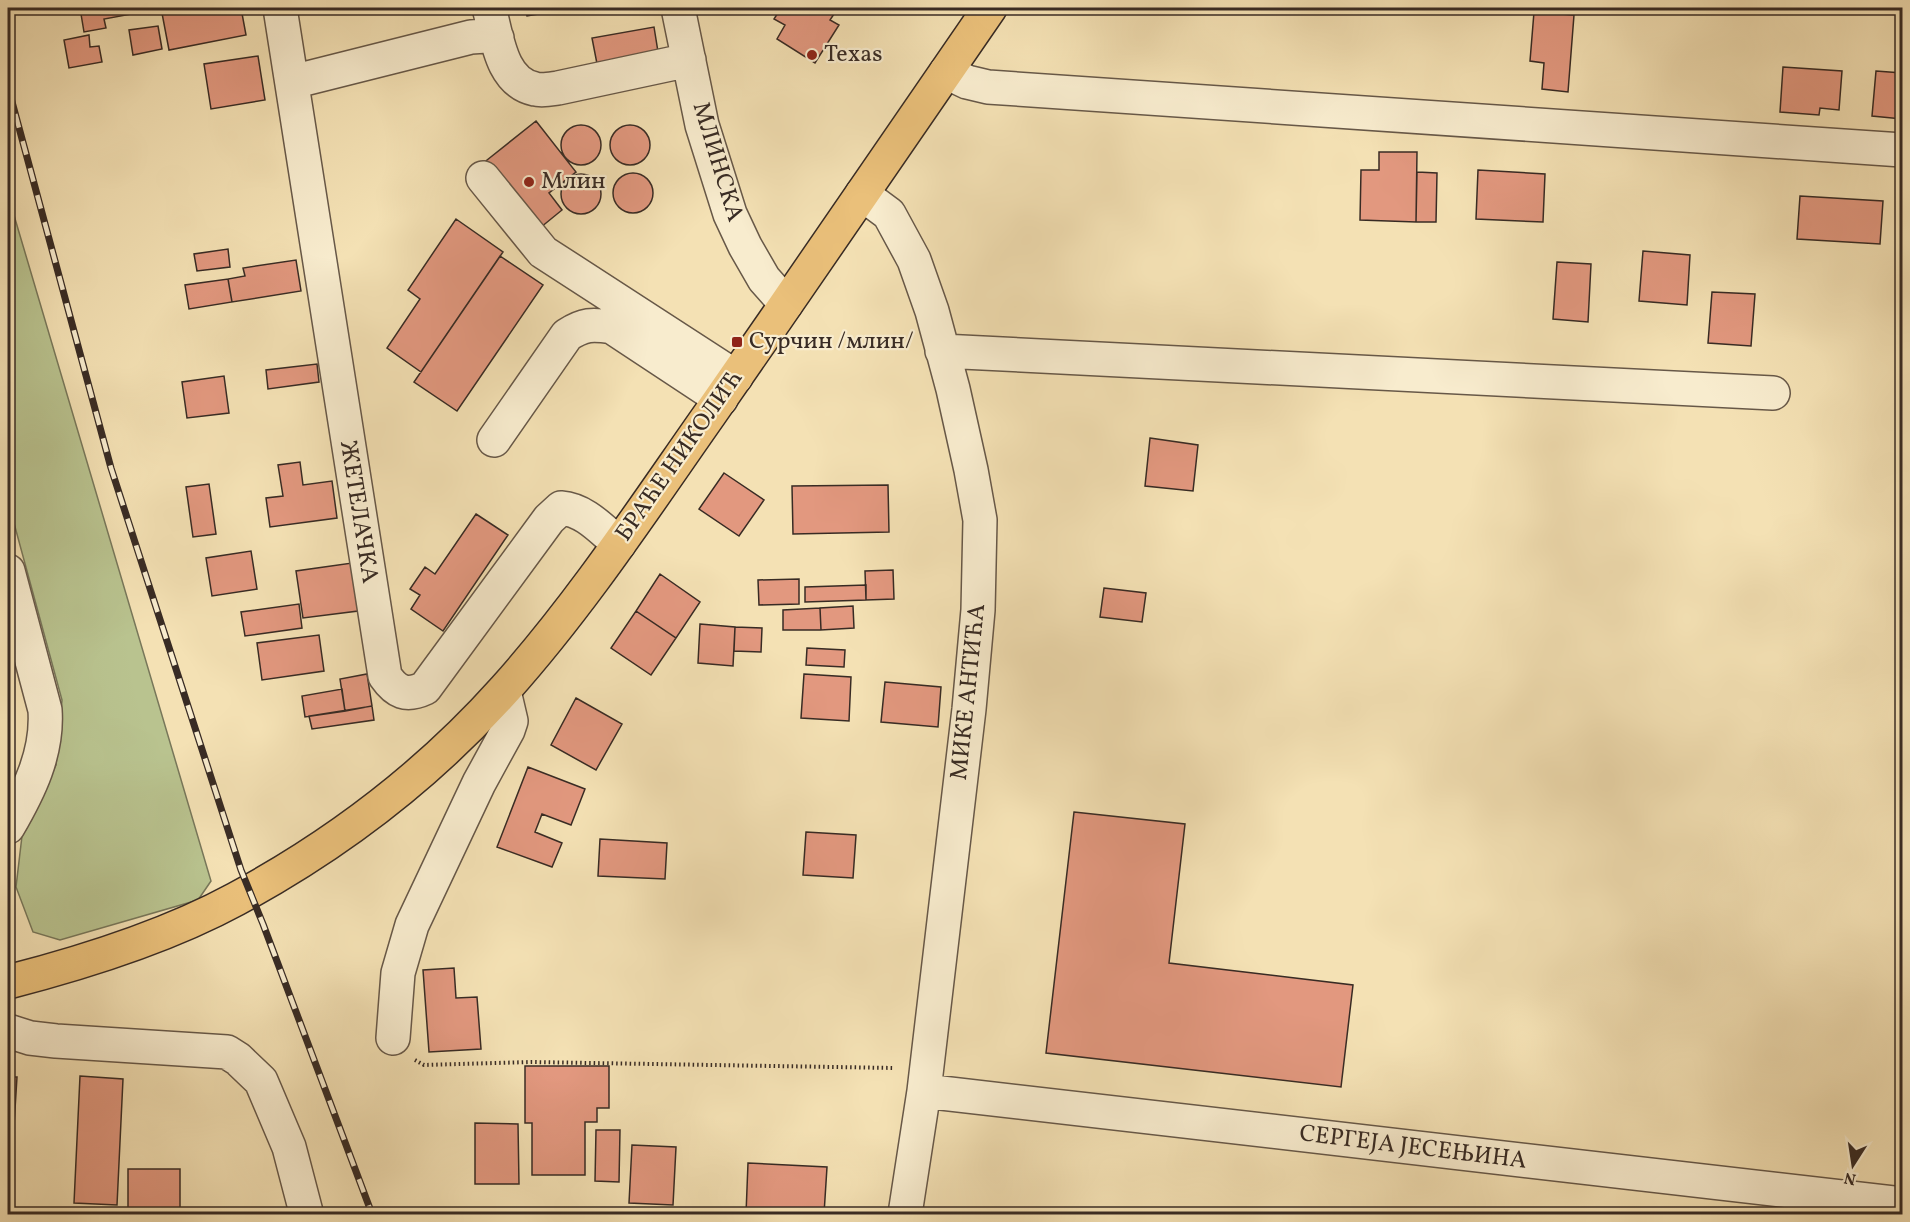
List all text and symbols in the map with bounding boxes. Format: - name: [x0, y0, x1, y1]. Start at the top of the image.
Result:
- place label: Texas: [824, 38, 882, 72]
- marker: Texas: [805, 48, 819, 62]
- street label: МЛИНСКА: [683, 98, 751, 226]
- place label: Млин: [541, 165, 606, 199]
- marker: Млин: [522, 175, 536, 189]
- place label: Сурчин /млин/: [749, 325, 914, 359]
- marker: Сурчин /млин/: [730, 335, 744, 349]
- street label: БРАЋЕ НИКОЛИЋ: [608, 363, 752, 549]
- street label: ЖЕТЕЛАЧКА: [330, 438, 386, 586]
- street label: МИКЕ АНТИЋА: [943, 602, 995, 782]
- street label: СЕРГЕЈА ЈЕСЕЊИНА: [1297, 1117, 1529, 1179]
- north arrow: [1823, 1135, 1883, 1195]
- text: N: [1842, 1166, 1858, 1190]

